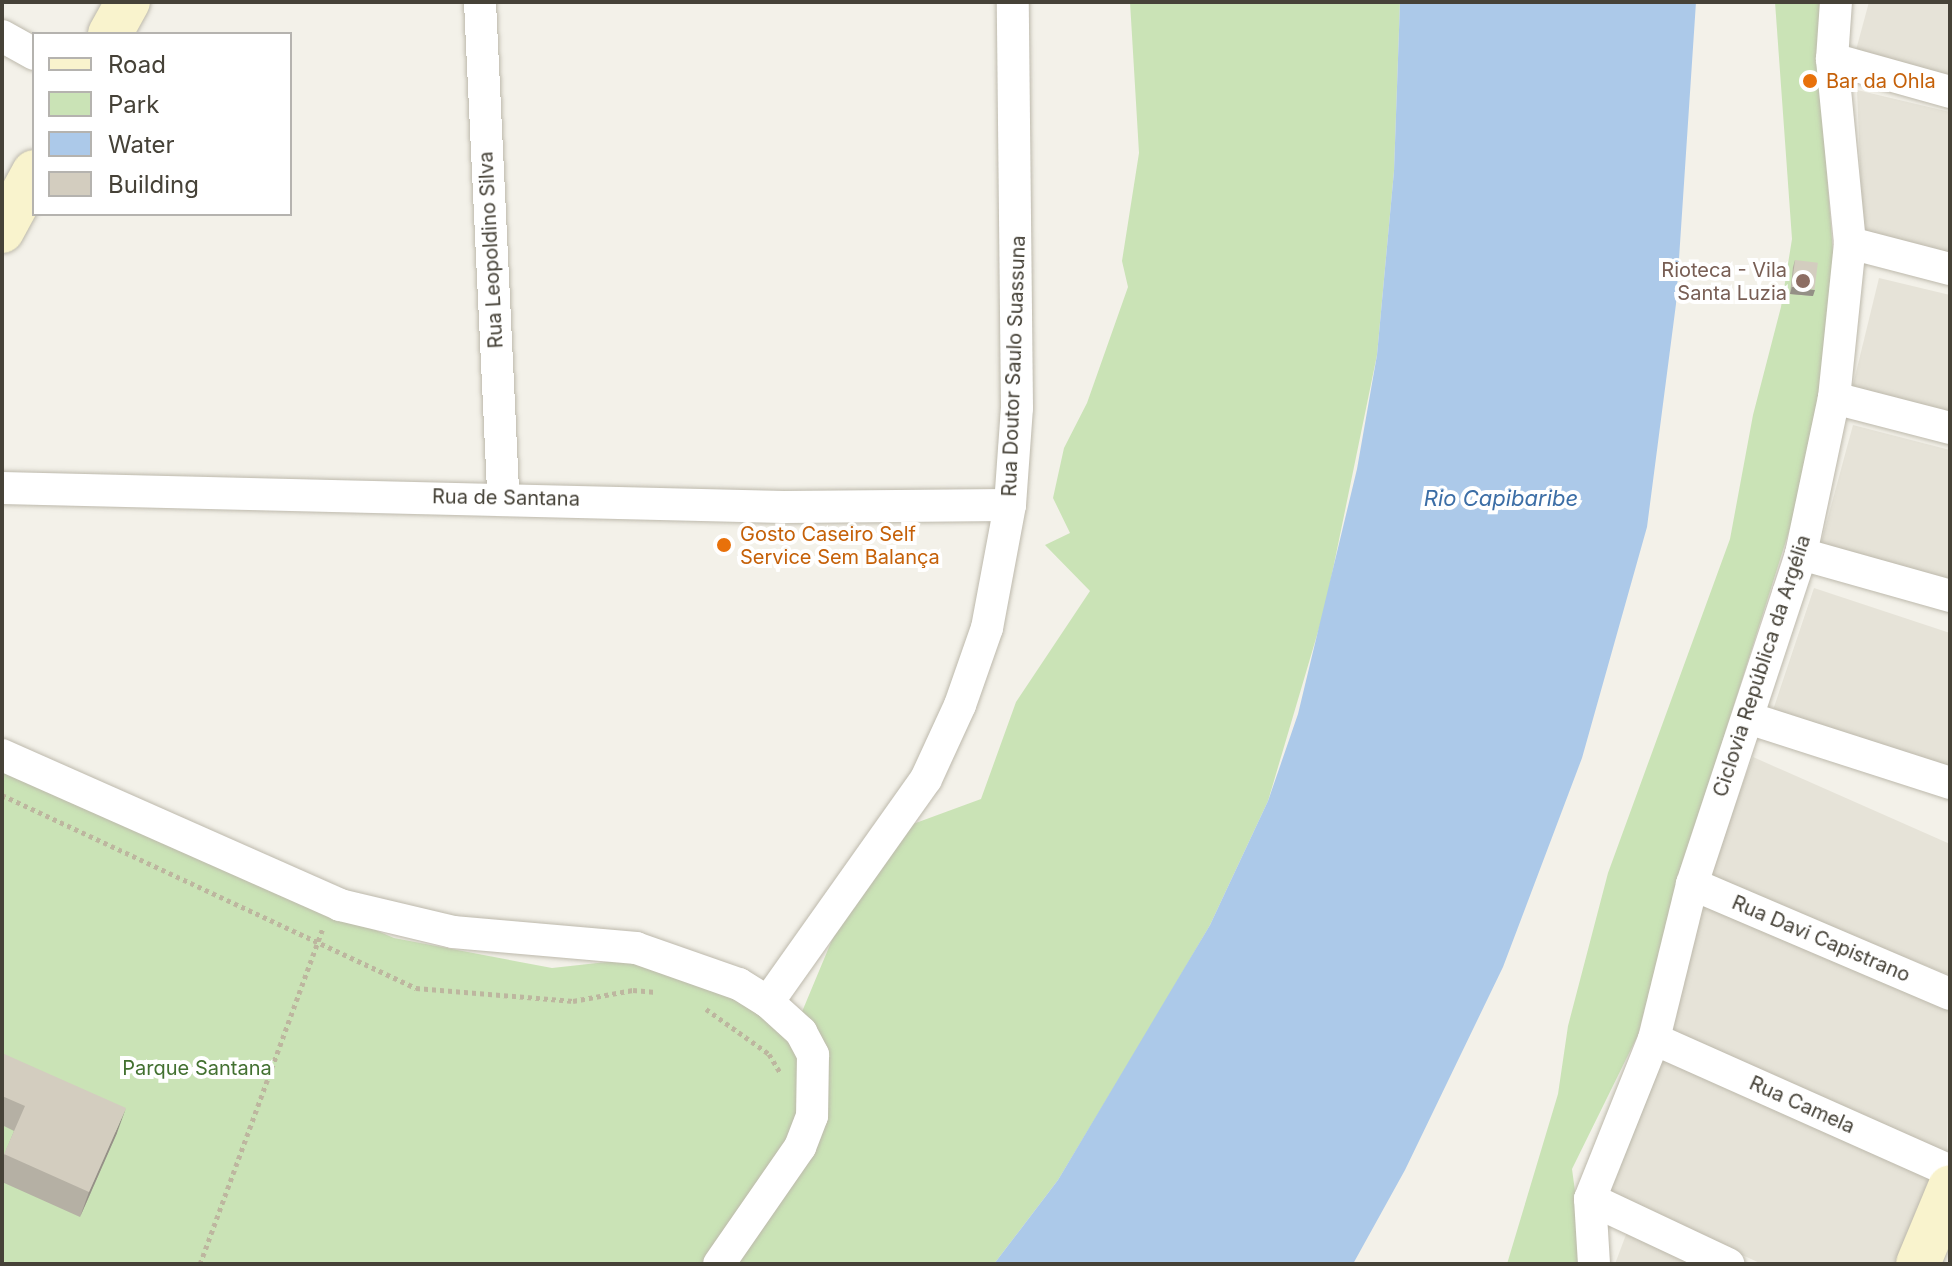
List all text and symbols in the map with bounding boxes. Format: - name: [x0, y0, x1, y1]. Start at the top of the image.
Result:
- legend: [32, 32, 292, 216]
- text: Road: [108, 50, 166, 79]
- place label: Bar da Ohla: [1826, 69, 1936, 93]
- marker: Bar da Ohla: [1801, 72, 1819, 90]
- text: Park: [108, 90, 159, 119]
- text: Water: [108, 130, 175, 159]
- street label: Rua Leopoldino Silva: [474, 151, 508, 349]
- text: Building: [108, 170, 199, 199]
- street label: Rua Doutor Saulo Suassuna: [997, 235, 1031, 497]
- place label: Rioteca - Vila Santa Luzia: [1661, 258, 1787, 305]
- marker: Rioteca - Vila Santa Luzia: [1794, 272, 1812, 290]
- street label: Rua de Santana: [432, 485, 580, 511]
- water label: Rio Capibaribe: [1424, 486, 1578, 512]
- place label: Gosto Caseiro Self Service Sem Balança: [740, 522, 940, 569]
- street label: Ciclovia República da Argélia: [1708, 532, 1816, 800]
- marker: Gosto Caseiro Self Service Sem Balança: [715, 536, 733, 554]
- street label: Rua Davi Capistrano: [1728, 891, 1914, 987]
- park label: Parque Santana: [122, 1056, 272, 1080]
- street label: Rua Camela: [1746, 1071, 1858, 1139]

